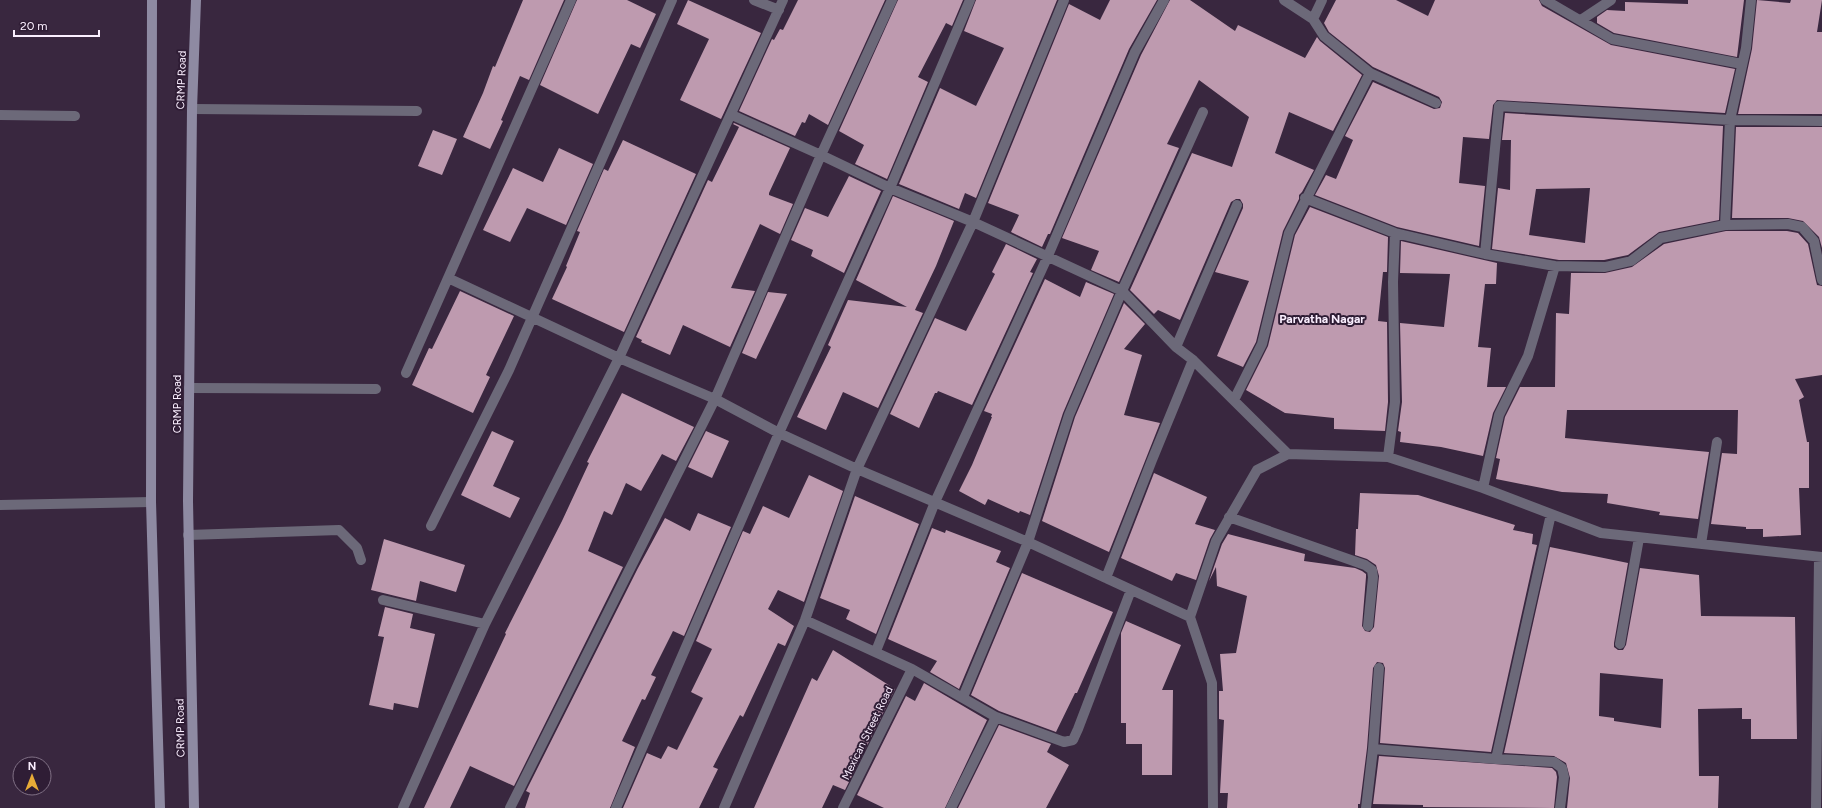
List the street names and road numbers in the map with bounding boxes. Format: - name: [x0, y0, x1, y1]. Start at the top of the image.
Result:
- street label: CRMP Road: [174, 51, 189, 109]
- street label: CRMP Road: [171, 375, 184, 433]
- street label: Mexican Street Road: [839, 684, 896, 782]
- street label: CRMP Road: [173, 699, 188, 757]

